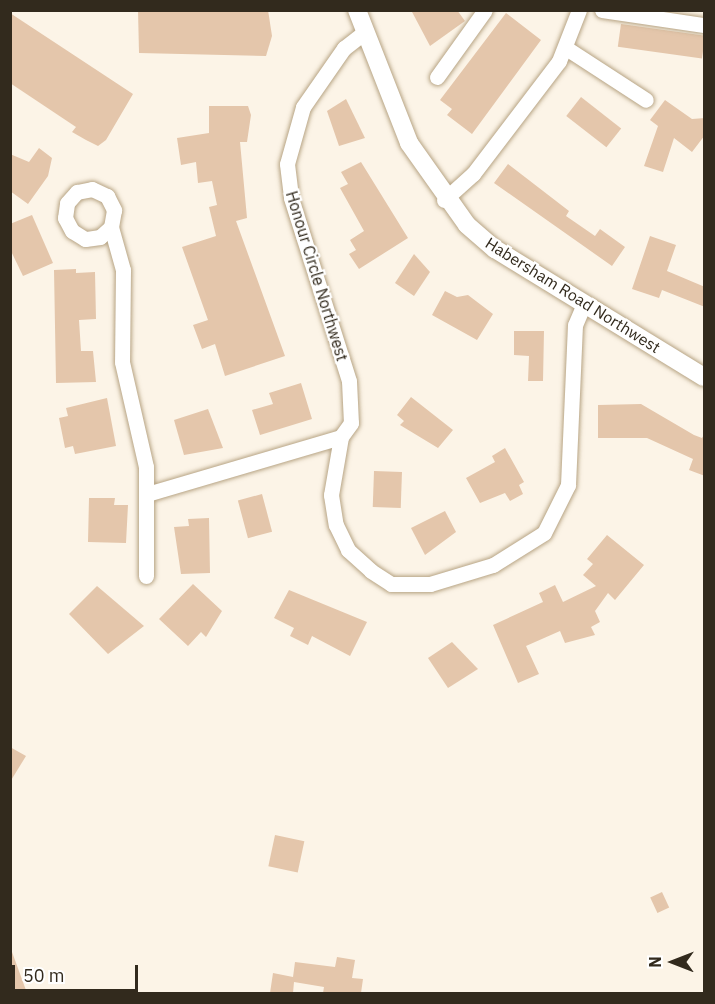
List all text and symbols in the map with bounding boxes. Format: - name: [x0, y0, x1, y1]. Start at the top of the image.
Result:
- street label: Honour Circle Northwest: [282, 189, 352, 363]
- street label: Habersham Road Northwest: [482, 233, 664, 357]
- north arrow: [643, 932, 703, 992]
- scale bar: [15, 953, 141, 991]
- text: N: [645, 956, 665, 968]
- text: 50 m: [23, 964, 65, 987]

